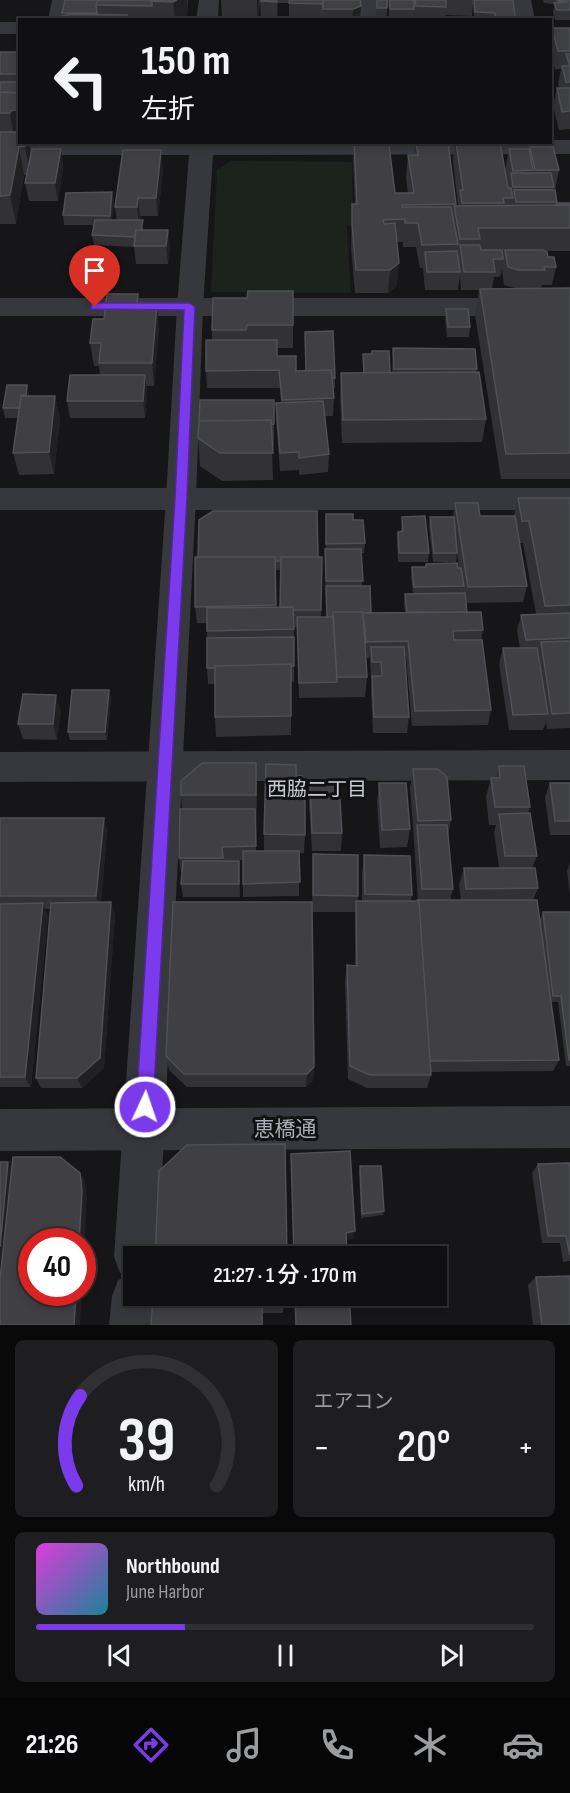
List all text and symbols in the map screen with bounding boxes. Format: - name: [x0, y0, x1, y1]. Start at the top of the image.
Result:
- text: 150 m: [141, 36, 230, 87]
- icon: left: [42, 42, 120, 120]
- text: 左折: [141, 94, 195, 126]
- pin: [69, 245, 120, 307]
- icon: arrive: [78, 254, 111, 287]
- district label: 西脇二丁目: [267, 778, 367, 802]
- position arrow: [113, 1075, 177, 1139]
- street label: 恵橋通: [254, 1117, 317, 1142]
- speed limit sign: 40: [18, 1228, 96, 1306]
- text: 21:27 · 1 分 · 170 m: [213, 1262, 357, 1289]
- text: エアコン: [314, 1390, 394, 1414]
- text: 39: [117, 1404, 175, 1479]
- text: 20°: [397, 1420, 451, 1475]
- text: −: [314, 1428, 330, 1468]
- text: +: [518, 1428, 534, 1468]
- text: km/h: [128, 1472, 165, 1497]
- text: Northbound: [126, 1553, 220, 1580]
- text: June Harbor: [126, 1580, 204, 1604]
- icon: previous: [103, 1639, 136, 1672]
- icon: pause: [269, 1639, 302, 1672]
- icon: next: [435, 1639, 468, 1672]
- icon: directions: [130, 1724, 172, 1766]
- icon: music: [223, 1724, 265, 1766]
- icon: phone: [316, 1724, 358, 1766]
- icon: climate: [409, 1724, 451, 1766]
- icon: car: [502, 1724, 544, 1766]
- text: 21:26: [26, 1729, 79, 1761]

